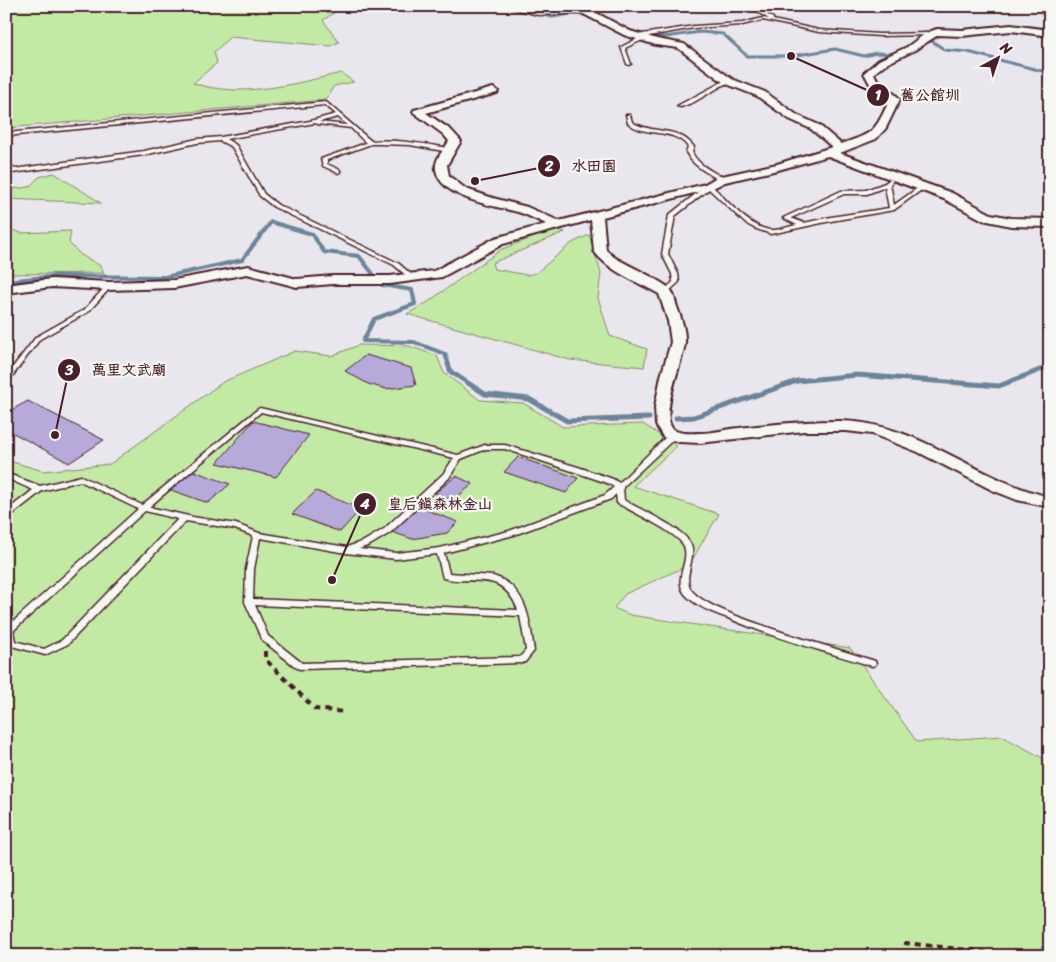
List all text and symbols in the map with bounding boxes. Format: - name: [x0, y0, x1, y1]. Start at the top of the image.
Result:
- north arrow: [974, 32, 1024, 82]
- text: N: [994, 35, 1018, 61]
- callout: 舊公館圳: [865, 80, 970, 110]
- text: 1: [875, 82, 882, 108]
- text: 舊公館圳: [900, 82, 960, 108]
- callout: 水田園: [537, 151, 627, 181]
- text: 2: [544, 153, 554, 179]
- text: 水田園: [571, 153, 617, 179]
- callout: 萬里文武廟: [57, 355, 177, 385]
- text: 3: [64, 357, 74, 383]
- text: 萬里文武廟: [91, 357, 167, 383]
- callout: 皇后鎮森林金山: [352, 489, 502, 519]
- text: 4: [359, 491, 370, 517]
- text: 皇后鎮森林金山: [387, 491, 493, 517]

